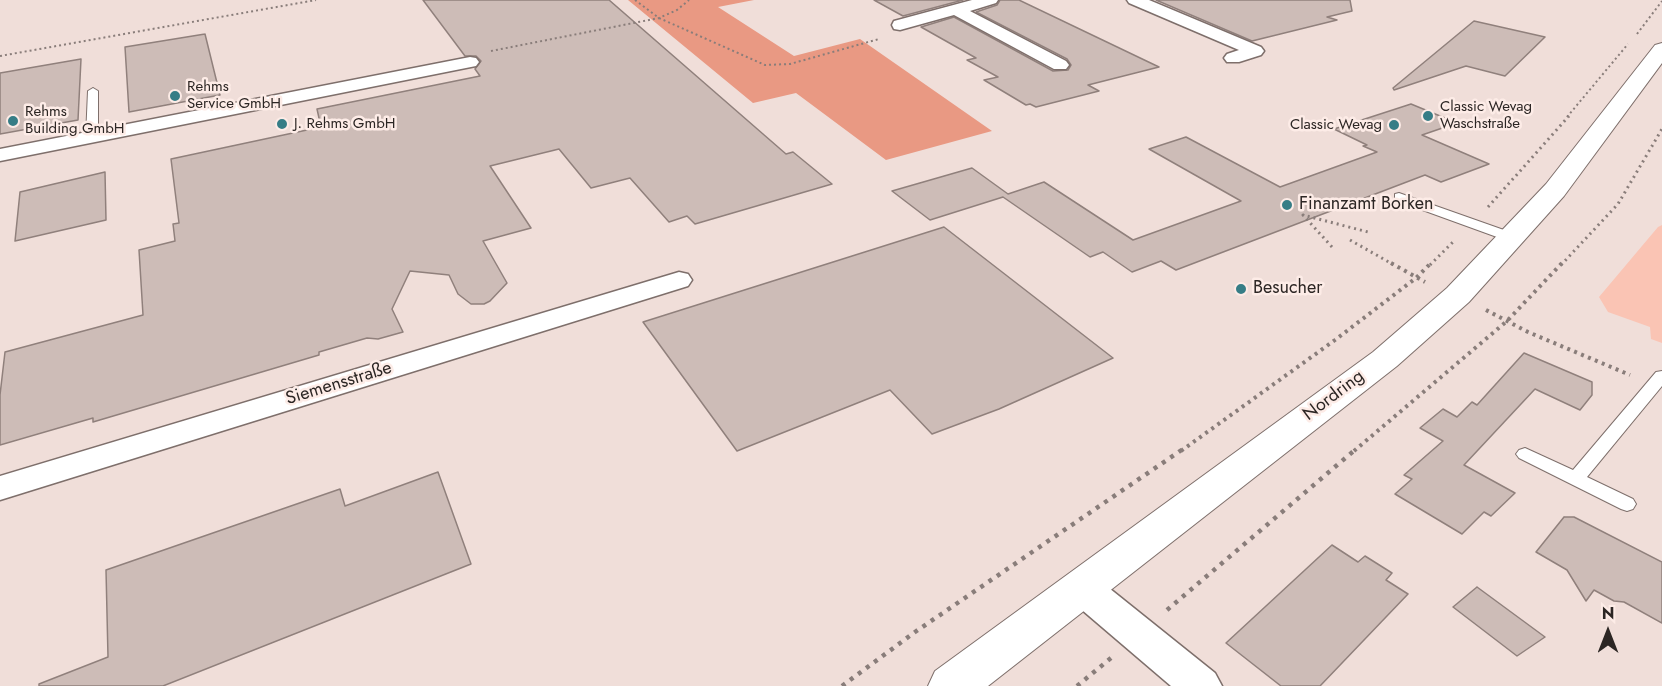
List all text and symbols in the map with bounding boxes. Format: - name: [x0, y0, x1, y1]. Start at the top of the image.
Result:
- place label: Rehms Service GmbH: [187, 78, 281, 113]
- marker: Rehms Service GmbH: [168, 89, 182, 103]
- place label: Classic Wevag Waschstraße: [1440, 98, 1532, 133]
- place label: Rehms Building GmbH: [25, 103, 125, 138]
- marker: Classic Wevag Waschstraße: [1421, 109, 1435, 123]
- marker: Rehms Building GmbH: [6, 114, 20, 128]
- place label: J. Rehms GmbH: [294, 115, 395, 133]
- place label: Classic Wevag: [1290, 116, 1382, 134]
- marker: J. Rehms GmbH: [275, 117, 289, 131]
- marker: Classic Wevag: [1387, 118, 1401, 132]
- place label: Finanzamt Borken: [1299, 194, 1433, 216]
- marker: Finanzamt Borken: [1280, 198, 1294, 212]
- place label: Besucher: [1253, 278, 1323, 300]
- marker: Besucher: [1234, 282, 1248, 296]
- street label: Siemensstraße: [283, 358, 395, 410]
- street label: Nordring: [1299, 366, 1369, 426]
- north arrow: [1578, 602, 1638, 662]
- text: N: [1602, 602, 1614, 625]

